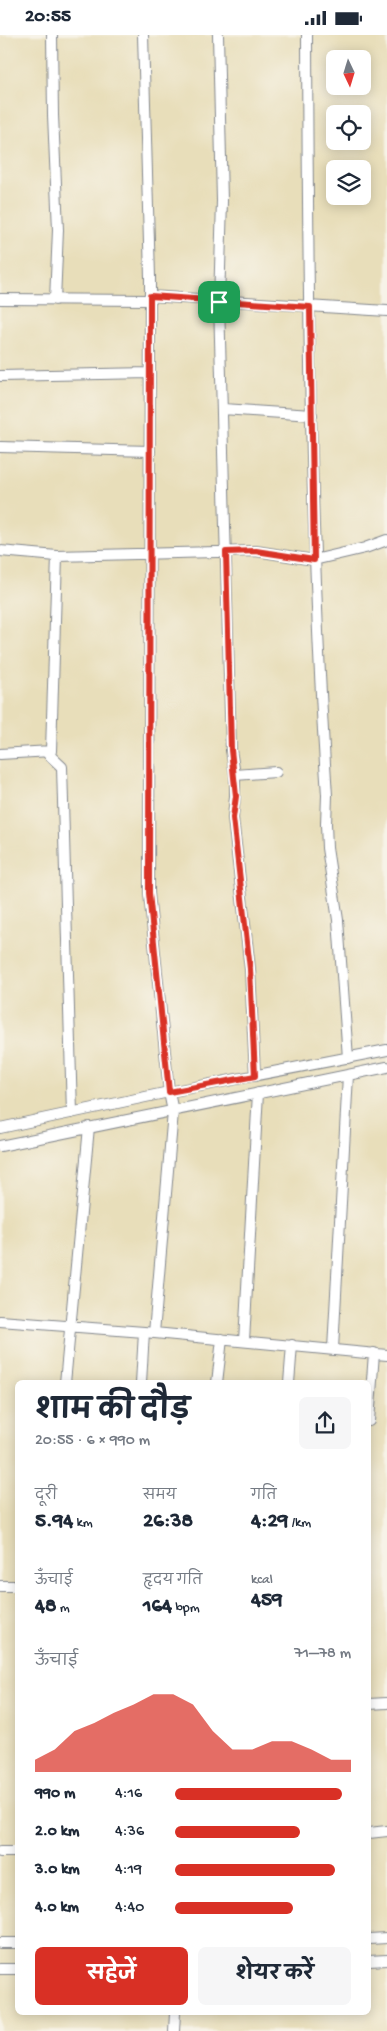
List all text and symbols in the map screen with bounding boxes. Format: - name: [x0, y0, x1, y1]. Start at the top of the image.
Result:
- text: 20:55: [25, 6, 71, 29]
- north arrow: [326, 50, 371, 95]
- map controls: [326, 50, 371, 205]
- button: locate: [326, 105, 371, 150]
- button: layers: [326, 160, 371, 205]
- pin: [198, 281, 240, 323]
- icon: arrive: [205, 288, 233, 316]
- text: शाम की दौड़: [35, 1396, 190, 1429]
- button: share: [299, 1397, 351, 1449]
- text: 20:55 · 6 × 990 m: [35, 1432, 150, 1451]
- text: दूरी: [35, 1488, 57, 1505]
- text: समय: [143, 1488, 176, 1505]
- text: गति: [251, 1488, 276, 1505]
- text: 5.94: [35, 1510, 73, 1535]
- text: 26:38: [143, 1510, 193, 1535]
- text: 4:29: [251, 1510, 288, 1535]
- text: km: [73, 1515, 93, 1532]
- text: /km: [288, 1515, 311, 1532]
- text: kcal: [251, 1572, 273, 1589]
- text: ऊँचाई: [35, 1573, 73, 1590]
- text: हृदय गति: [143, 1573, 202, 1590]
- text: 459: [251, 1589, 283, 1614]
- text: 48: [35, 1595, 56, 1620]
- text: 164: [143, 1595, 172, 1620]
- text: m: [56, 1600, 70, 1617]
- text: bpm: [172, 1600, 200, 1617]
- text: 71–78 m: [294, 1645, 351, 1664]
- text: ऊँचाई: [35, 1653, 78, 1672]
- text: 990 m: [35, 1785, 75, 1804]
- text: 4:16: [115, 1785, 142, 1804]
- text: 2.0 km: [35, 1823, 79, 1842]
- text: 4:36: [115, 1823, 144, 1842]
- text: 3.0 km: [35, 1861, 80, 1880]
- text: 4:19: [115, 1861, 142, 1880]
- text: 4.0 km: [35, 1899, 79, 1918]
- text: 4:40: [115, 1899, 144, 1918]
- button: सहेजें: [35, 1947, 188, 2005]
- button: शेयर करें: [198, 1947, 351, 2005]

